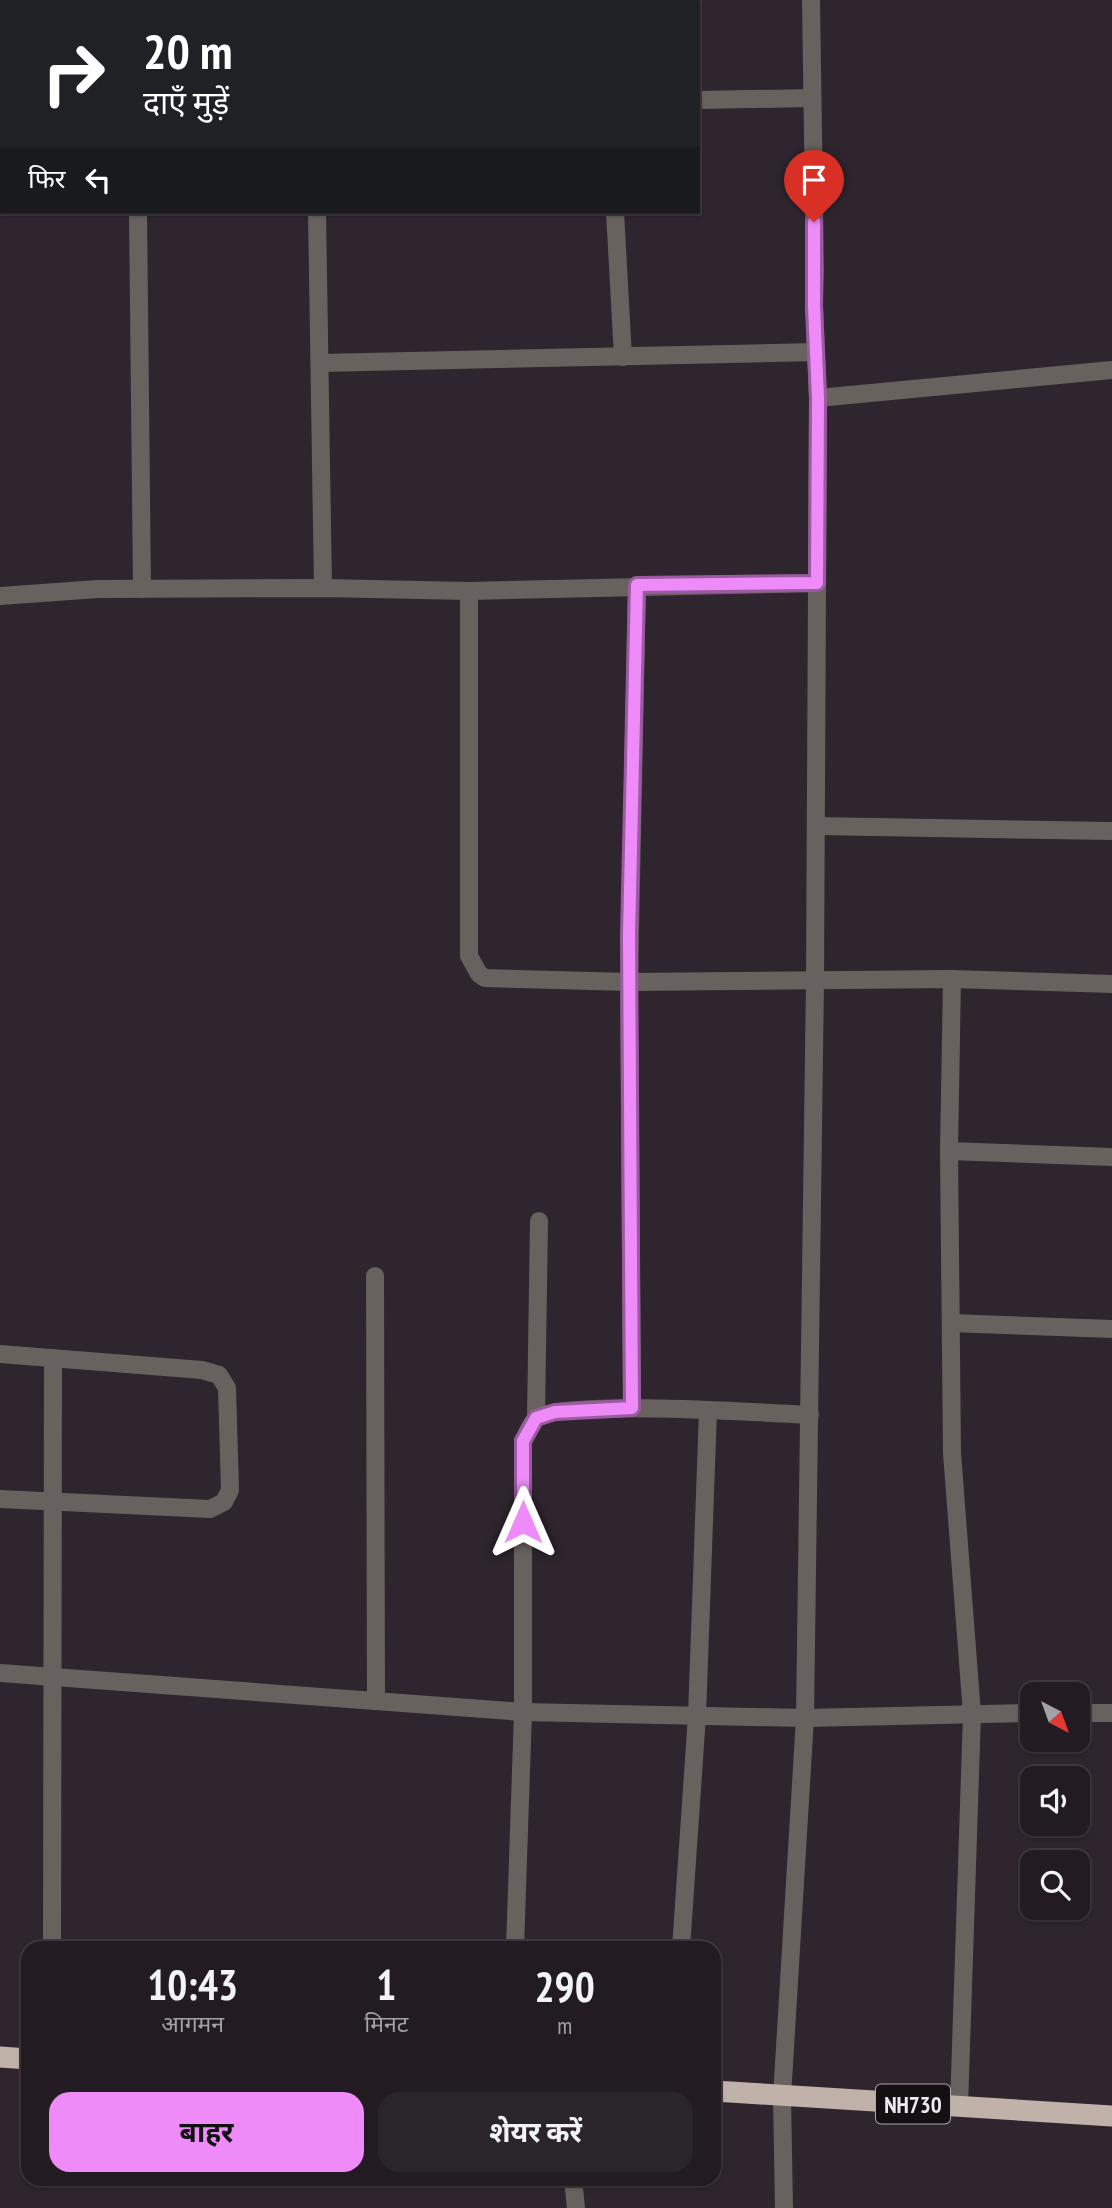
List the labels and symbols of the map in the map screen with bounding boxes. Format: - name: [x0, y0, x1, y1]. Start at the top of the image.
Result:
- pin: [784, 150, 844, 222]
- position arrow: [486, 1485, 560, 1559]
- north arrow: [1020, 1682, 1090, 1752]
- road number: NH730: [876, 2084, 950, 2124]

